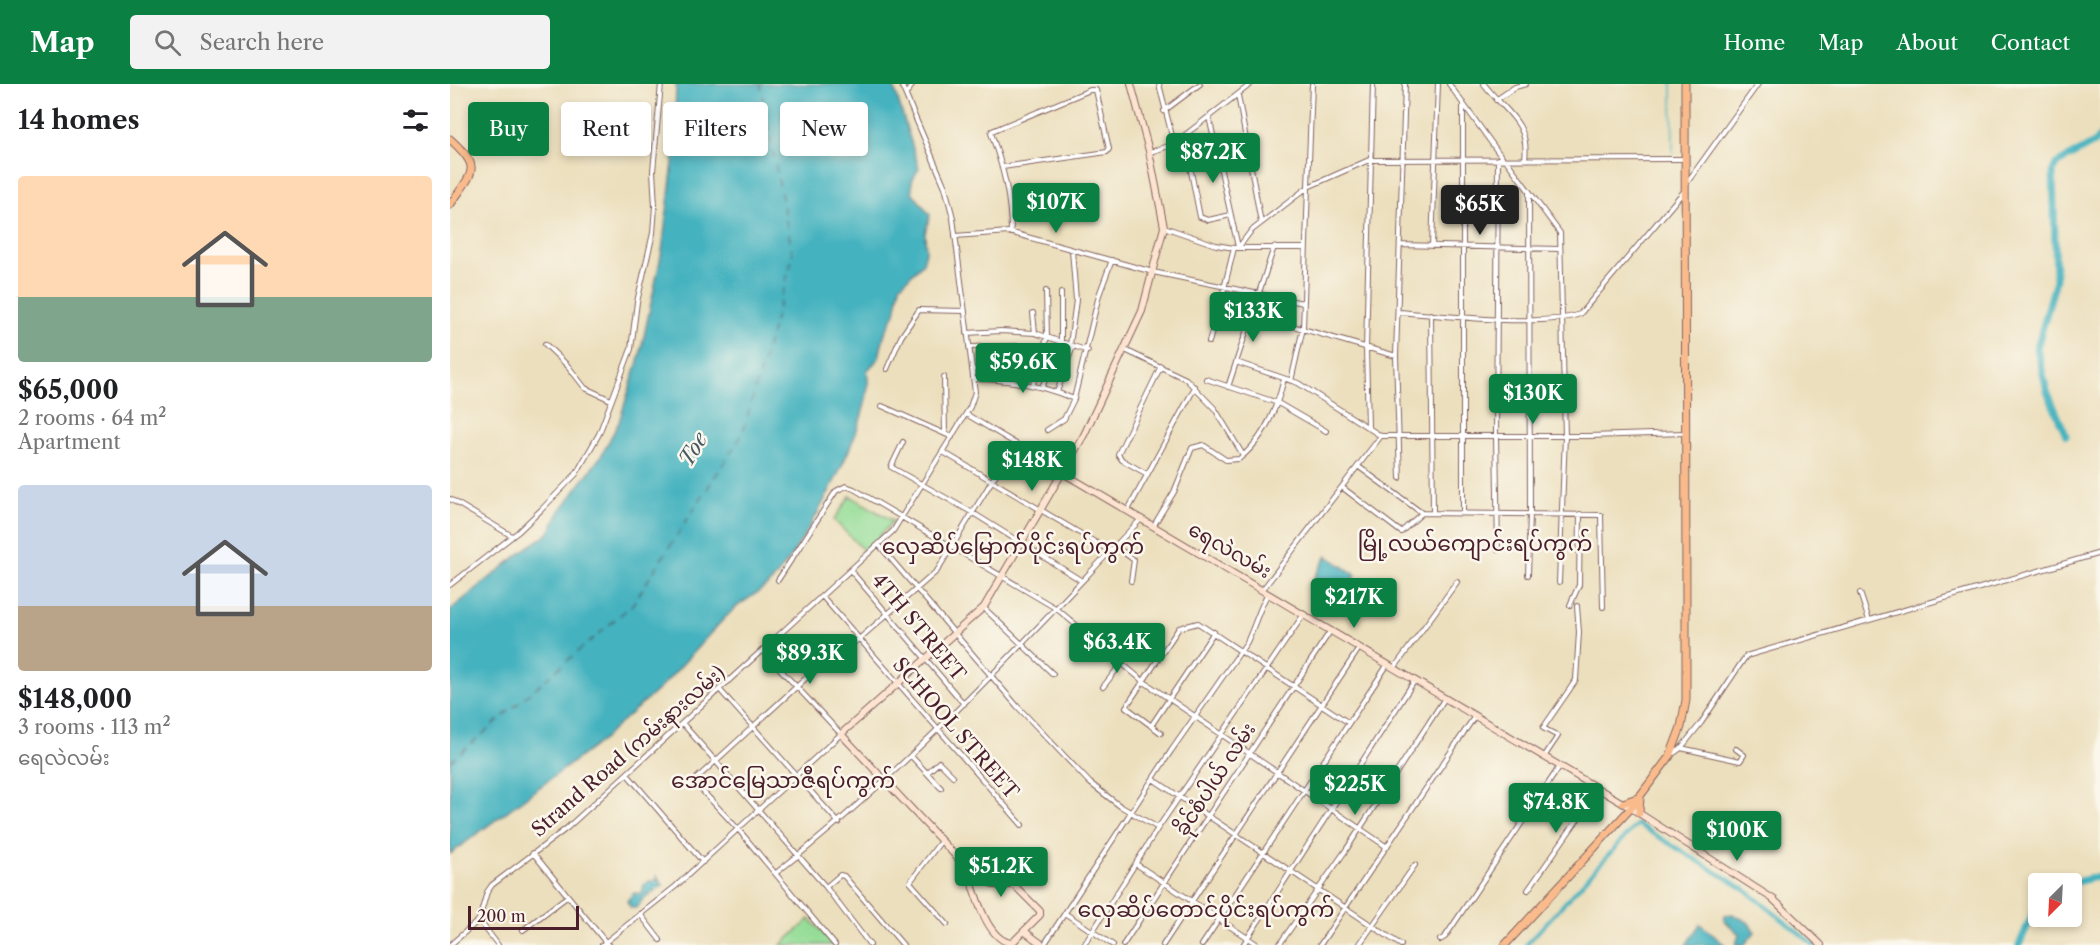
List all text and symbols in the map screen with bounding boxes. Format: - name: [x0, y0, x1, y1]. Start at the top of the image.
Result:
- search box: [130, 15, 550, 69]
- text: Map: [30, 25, 94, 59]
- icon: search: [151, 26, 184, 59]
- text: Search here: [199, 29, 324, 56]
- text: Home: [1724, 30, 1785, 55]
- text: Map: [1818, 30, 1863, 55]
- text: About: [1896, 30, 1958, 55]
- text: Contact: [1991, 30, 2070, 55]
- chip: Buy: [468, 102, 549, 156]
- chip: Rent: [561, 102, 651, 156]
- chip: Filters: [663, 102, 768, 156]
- chip: New: [780, 102, 868, 156]
- text: 14 homes: [18, 104, 140, 136]
- icon: filters: [399, 104, 432, 137]
- pin: $87.2K: [1164, 133, 1262, 184]
- text: $87.2K: [1180, 140, 1246, 164]
- pin: $107K: [1014, 183, 1098, 234]
- pin: $65K: [1444, 185, 1516, 236]
- text: $107K: [1026, 190, 1086, 214]
- text: $65K: [1455, 192, 1505, 216]
- icon: home: [171, 215, 279, 323]
- pin: $133K: [1211, 292, 1295, 343]
- text: $133K: [1224, 299, 1282, 323]
- pin: $59.6K: [974, 343, 1072, 394]
- text: $59.6K: [990, 350, 1056, 374]
- text: $65,000: [18, 374, 119, 406]
- pin: $130K: [1491, 374, 1575, 425]
- text: $130K: [1503, 381, 1563, 405]
- text: 2 rooms · 64 m²: [18, 406, 167, 430]
- water label: Toe: [673, 427, 713, 470]
- text: Apartment: [18, 430, 121, 454]
- pin: $148K: [990, 441, 1074, 492]
- text: $148K: [1002, 448, 1062, 472]
- street label: ရေလဲလမ်း: [1182, 515, 1277, 587]
- icon: home: [171, 524, 279, 632]
- district label: မြို့လယ်ကျောင်းရပ်ကွက်: [1357, 528, 1593, 562]
- district label: လှေဆိပ်မြောက်ပိုင်းရပ်ကွက်: [882, 531, 1144, 564]
- street label: 4TH STREET: [867, 568, 971, 686]
- pin: $217K: [1312, 578, 1396, 629]
- text: $217K: [1325, 585, 1383, 609]
- pin: $63.4K: [1068, 623, 1166, 674]
- text: $63.4K: [1083, 630, 1151, 654]
- pin: $89.3K: [761, 634, 859, 685]
- text: $89.3K: [776, 641, 844, 665]
- street label: SCHOOL STREET: [888, 652, 1024, 804]
- street label: Strand Road (ကမ်းနားလမ်း): [525, 659, 732, 844]
- text: $148,000: [18, 683, 132, 715]
- text: 3 rooms · 113 m²: [18, 715, 171, 739]
- street label: ခိုင်စံပါယ် လမ်း: [1168, 717, 1265, 843]
- text: ရေလဲလမ်း: [18, 746, 110, 770]
- district label: အောင်မြေသာဇီရပ်ကွက်: [671, 765, 895, 798]
- pin: $225K: [1313, 765, 1397, 816]
- text: $225K: [1324, 772, 1386, 796]
- pin: $74.8K: [1507, 783, 1605, 834]
- text: $74.8K: [1523, 790, 1589, 814]
- pin: $100K: [1695, 811, 1779, 862]
- text: $100K: [1706, 818, 1768, 842]
- pin: $51.2K: [952, 847, 1050, 898]
- text: $51.2K: [969, 854, 1033, 878]
- north arrow: [2028, 873, 2082, 927]
- map controls: [2028, 873, 2082, 927]
- district label: လှေဆိပ်တောင်ပိုင်းရပ်ကွက်: [1078, 894, 1334, 927]
- scale bar: [468, 903, 579, 930]
- text: 200 m: [477, 906, 526, 926]

